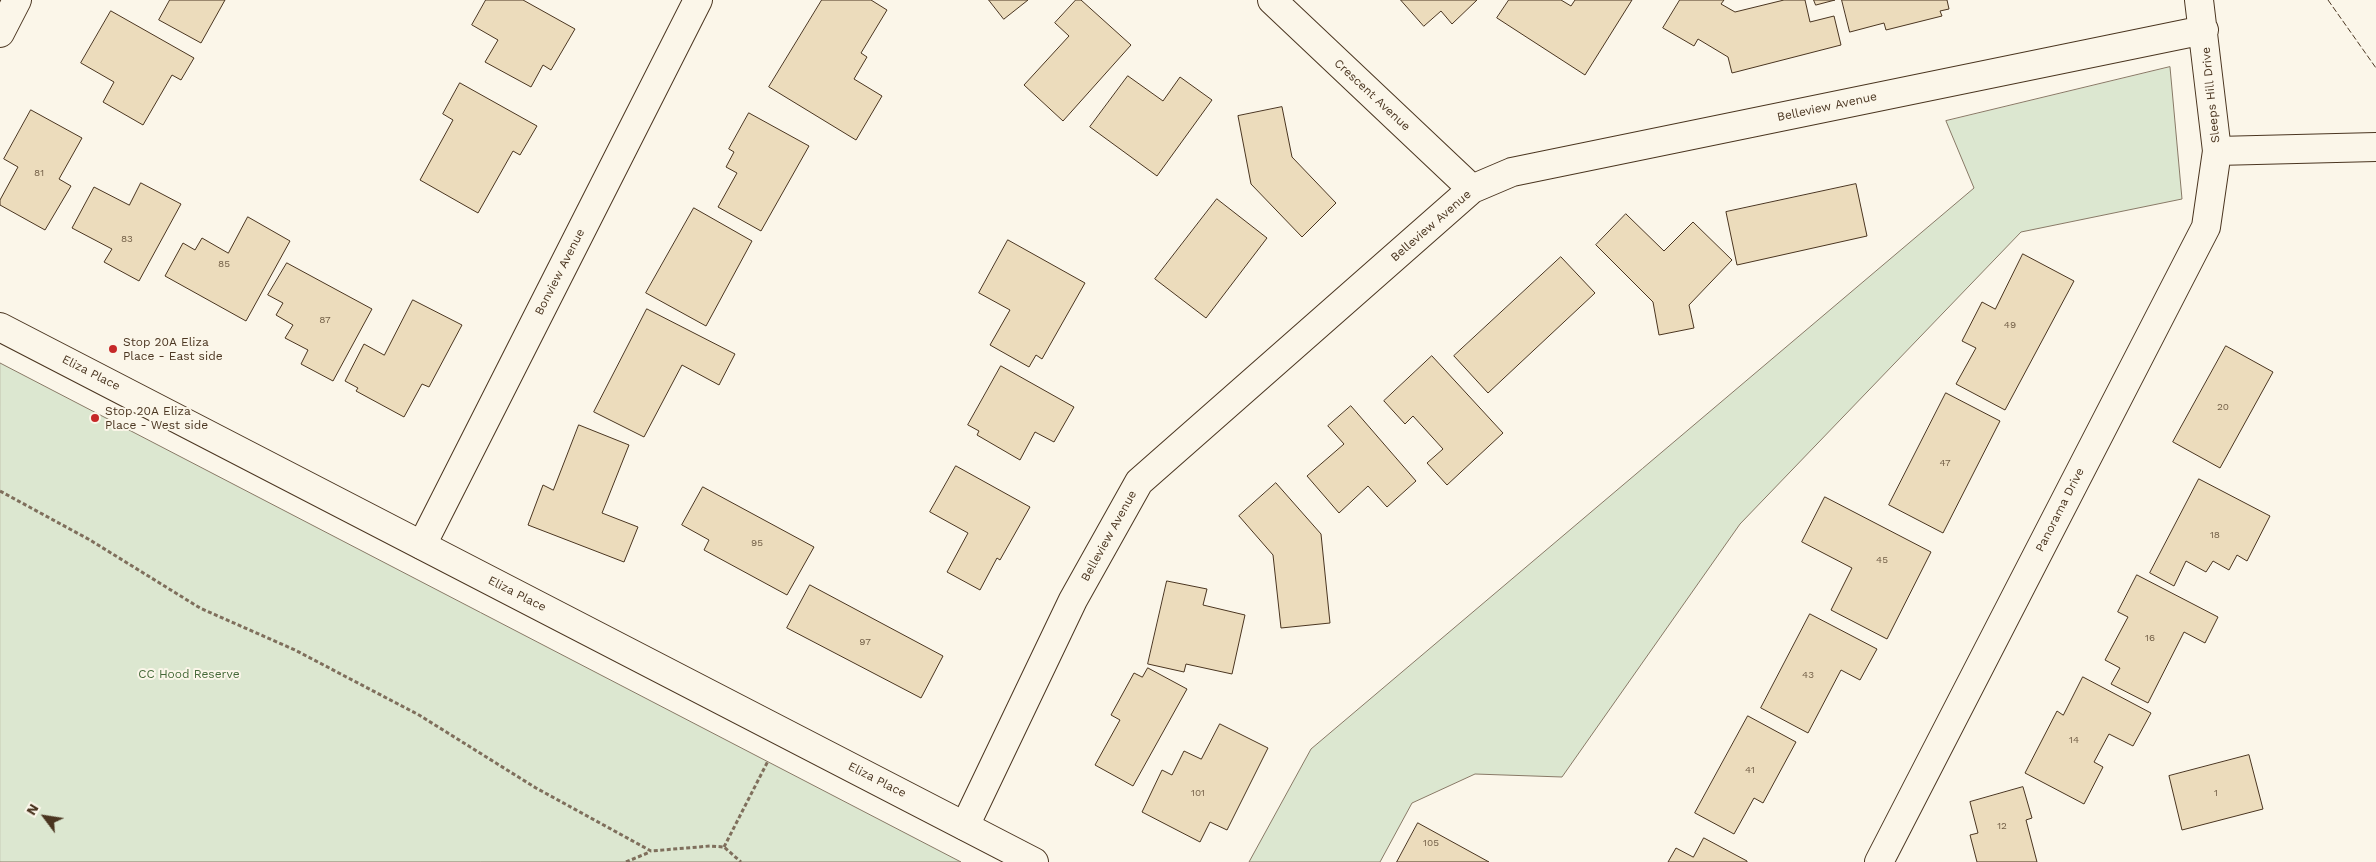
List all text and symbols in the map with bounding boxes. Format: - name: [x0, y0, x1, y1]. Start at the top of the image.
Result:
- street label: Sleeps Hill Drive: [2199, 46, 2223, 144]
- street label: Crescent Avenue: [1331, 56, 1413, 134]
- street label: Belleview Avenue: [1776, 89, 1878, 125]
- house number: 81: [34, 167, 44, 179]
- street label: Belleview Avenue: [1388, 187, 1474, 265]
- street label: Bonview Avenue: [532, 226, 588, 318]
- house number: 83: [121, 233, 133, 245]
- house number: 85: [218, 258, 230, 270]
- house number: 87: [319, 314, 331, 326]
- house number: 49: [2004, 319, 2016, 331]
- place label: Stop 20A Eliza Place - East side: [123, 335, 223, 363]
- marker: Stop 20A Eliza Place - East side: [107, 343, 119, 355]
- street label: Eliza Place: [60, 352, 122, 394]
- house number: 20: [2217, 401, 2229, 413]
- place label: Stop 20A Eliza Place - West side: [105, 404, 208, 432]
- marker: Stop 20A Eliza Place - West side: [89, 412, 101, 424]
- house number: 47: [1939, 457, 1951, 469]
- street label: Panorama Drive: [2033, 466, 2087, 554]
- street label: Belleview Avenue: [1078, 488, 1140, 584]
- house number: 18: [2210, 529, 2220, 541]
- house number: 95: [751, 537, 763, 549]
- house number: 45: [1876, 554, 1888, 566]
- street label: Eliza Place: [486, 573, 548, 615]
- house number: 16: [2145, 632, 2155, 644]
- house number: 97: [859, 636, 871, 648]
- park label: CC Hood Reserve: [138, 667, 240, 681]
- house number: 43: [1802, 669, 1814, 681]
- house number: 14: [2069, 734, 2079, 746]
- street label: Eliza Place: [846, 759, 908, 801]
- house number: 41: [1745, 764, 1755, 776]
- house number: 101: [1191, 787, 1205, 799]
- house number: 1: [2214, 787, 2218, 799]
- north arrow: [20, 792, 70, 842]
- text: N: [23, 801, 42, 818]
- house number: 12: [1997, 820, 2007, 832]
- house number: 105: [1423, 837, 1439, 849]

